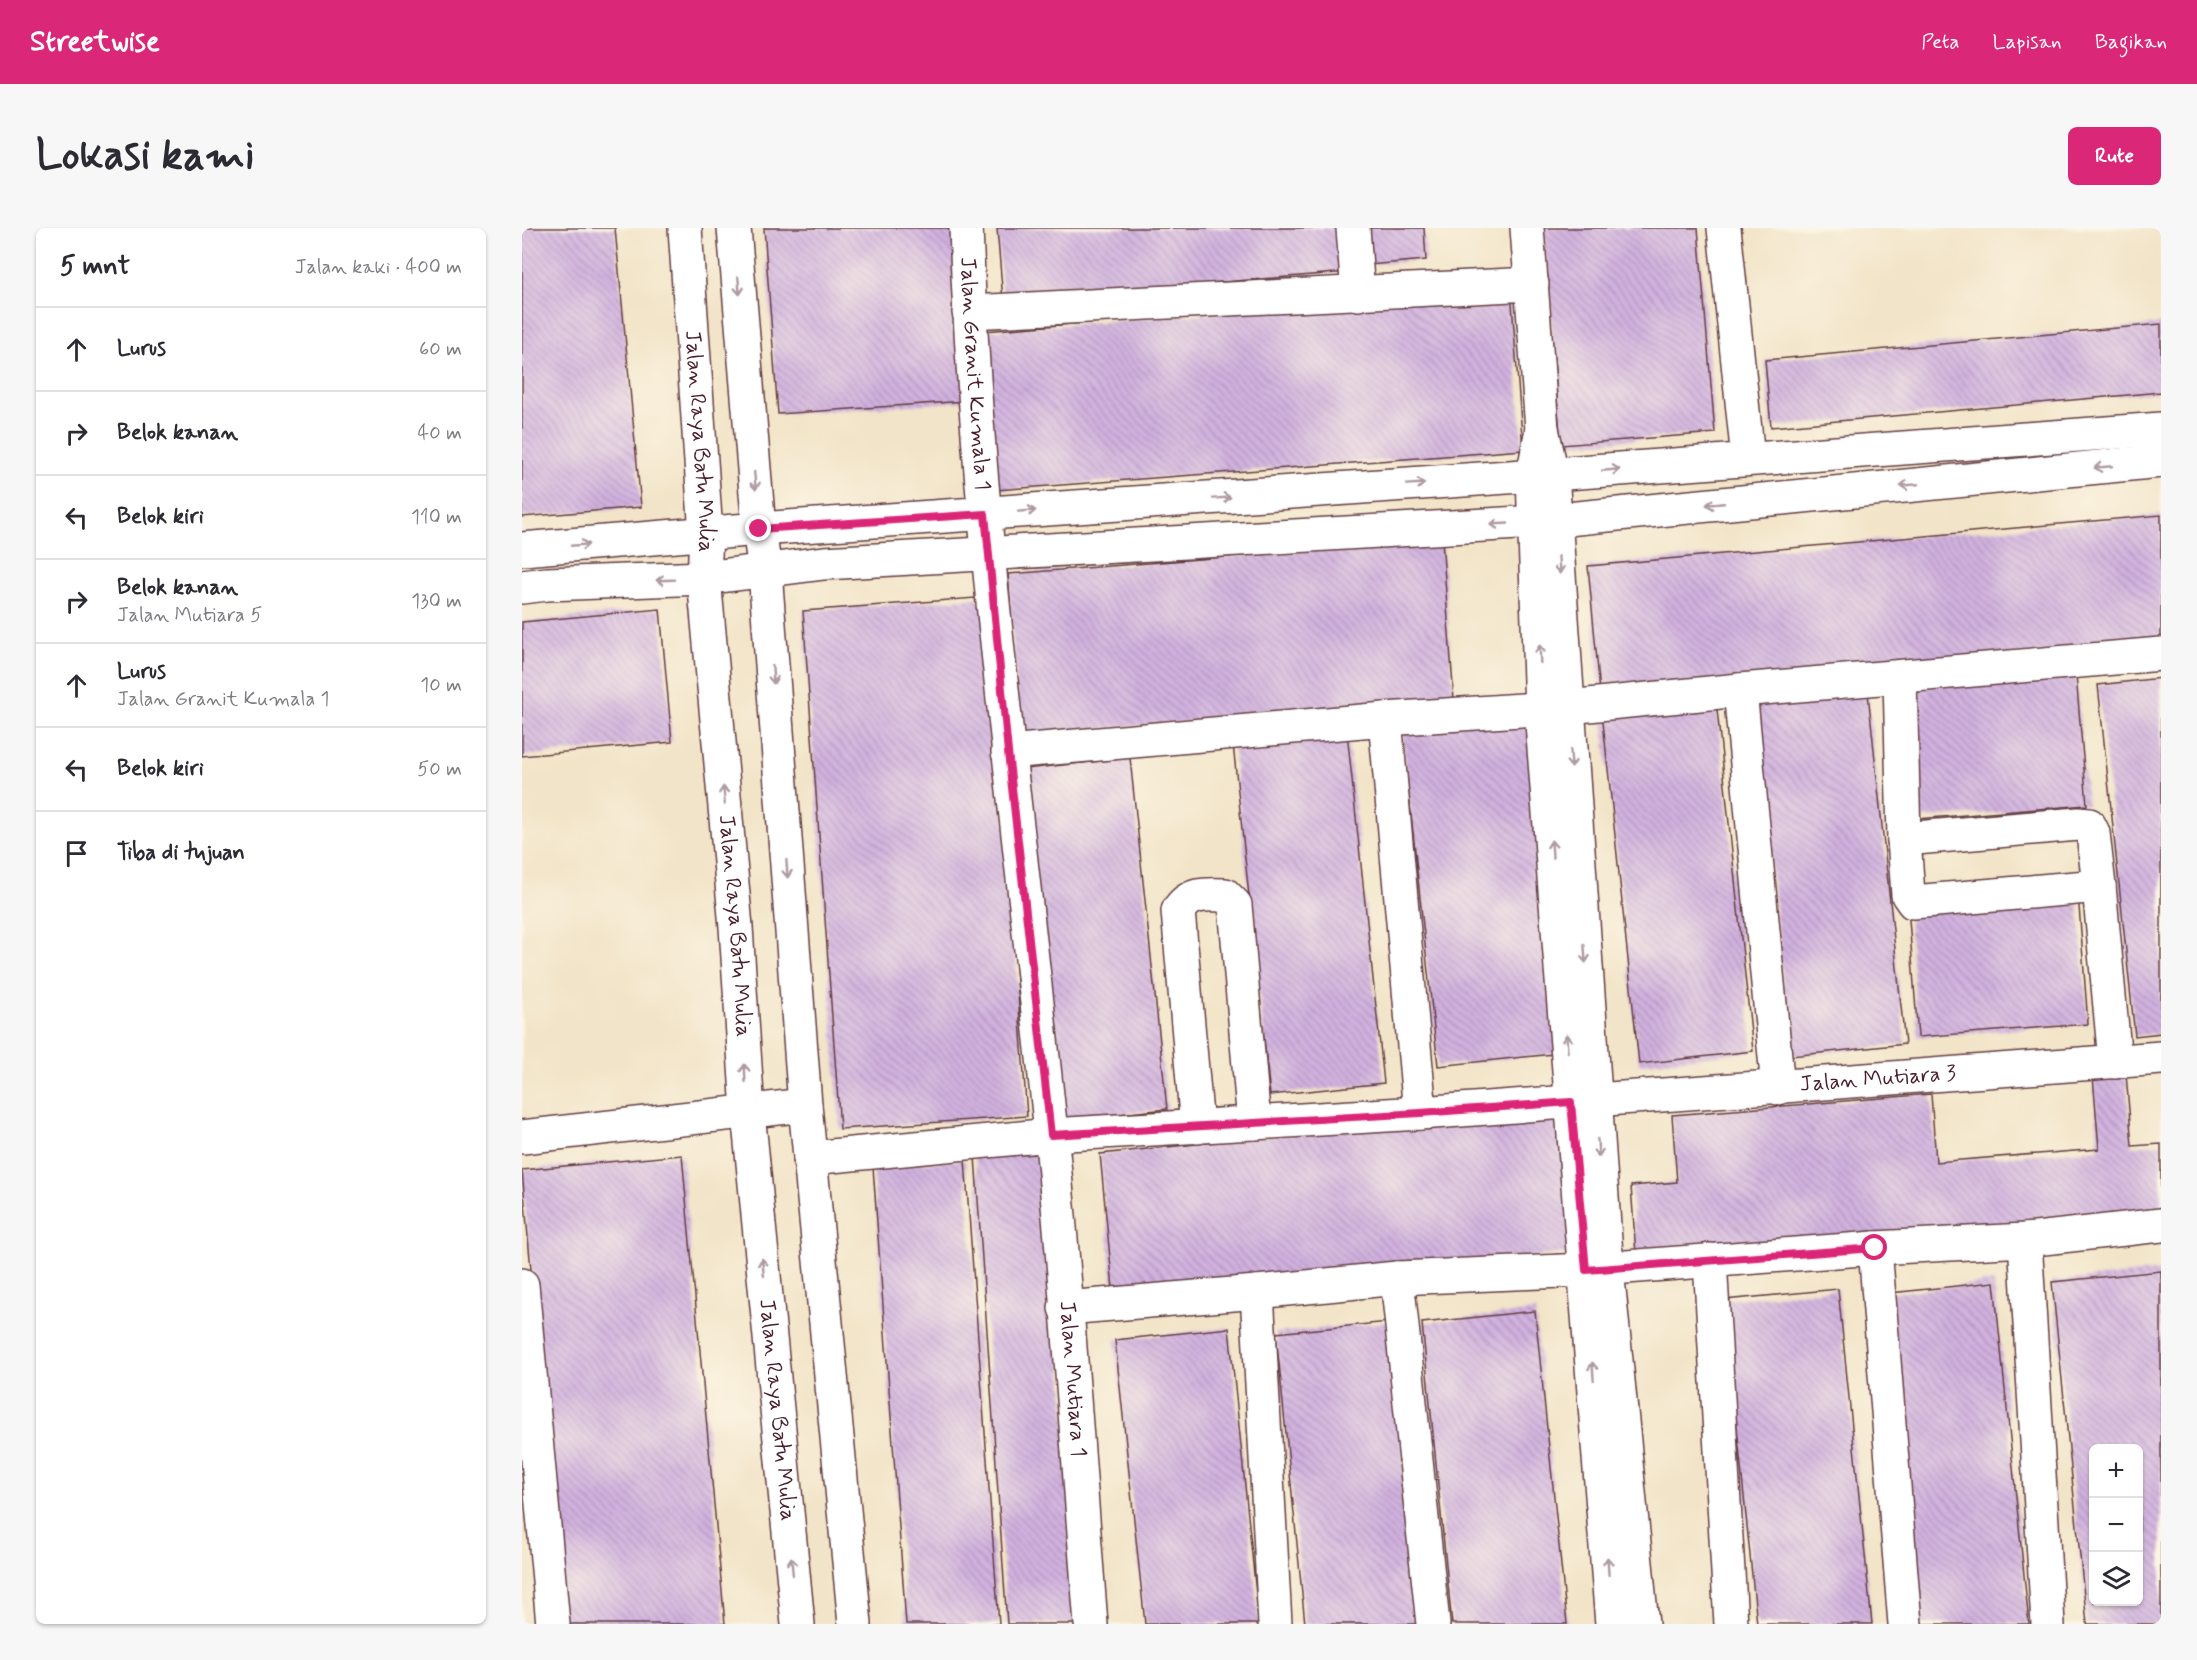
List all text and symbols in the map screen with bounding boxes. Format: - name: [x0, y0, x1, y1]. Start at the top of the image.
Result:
- text: Streetwise: [30, 24, 160, 61]
- text: Peta: [1921, 28, 1960, 56]
- text: Lapisan: [1993, 28, 2062, 56]
- text: Bagikan: [2095, 28, 2167, 56]
- button: Rute: [2068, 127, 2161, 185]
- text: Lokasi kami: [36, 129, 255, 184]
- text: 5 mnt: [60, 250, 130, 284]
- text: Jalan kaki · 400 m: [295, 254, 462, 281]
- street label: Jalan Granit Kumala 1: [953, 256, 996, 492]
- one-way arrow: [734, 276, 745, 296]
- street label: Jalan Raya Batu Mulia: [678, 329, 720, 553]
- icon: ahead: [60, 333, 93, 366]
- text: Lurus: [117, 335, 166, 363]
- text: 60 m: [419, 336, 462, 363]
- icon: right: [60, 417, 93, 450]
- text: Belok kanan: [117, 419, 238, 447]
- text: 40 m: [418, 420, 462, 447]
- one-way arrow: [2093, 462, 2113, 473]
- one-way arrow: [1600, 464, 1620, 475]
- one-way arrow: [750, 470, 761, 490]
- one-way arrow: [1406, 478, 1426, 489]
- one-way arrow: [1899, 480, 1919, 491]
- one-way arrow: [1211, 492, 1231, 503]
- one-way arrow: [1705, 499, 1725, 510]
- icon: left: [60, 501, 93, 534]
- text: Belok kiri: [117, 503, 204, 531]
- text: 110 m: [411, 504, 462, 531]
- one-way arrow: [1017, 505, 1037, 516]
- route end: [745, 515, 771, 541]
- one-way arrow: [1490, 518, 1510, 529]
- one-way arrow: [570, 539, 590, 550]
- one-way arrow: [1553, 554, 1564, 574]
- text: Belok kanan: [117, 574, 238, 602]
- one-way arrow: [656, 574, 676, 585]
- icon: right: [60, 585, 93, 618]
- text: 130 m: [411, 588, 462, 615]
- text: Jalan Mutiara 5: [117, 602, 262, 629]
- one-way arrow: [1534, 645, 1545, 665]
- text: Lurus: [117, 658, 166, 686]
- one-way arrow: [768, 664, 779, 684]
- icon: ahead: [60, 669, 93, 702]
- text: 10 m: [420, 672, 462, 699]
- text: Jalan Granit Kumala 1: [117, 686, 330, 713]
- one-way arrow: [1566, 749, 1577, 769]
- icon: left: [60, 753, 93, 786]
- text: Belok kiri: [117, 755, 204, 783]
- text: 50 m: [417, 756, 462, 783]
- one-way arrow: [718, 785, 729, 805]
- street label: Jalan Raya Batu Mulia: [712, 814, 757, 1038]
- icon: arrive: [60, 837, 93, 870]
- text: Tiba di tujuan: [117, 839, 245, 867]
- one-way arrow: [1546, 839, 1557, 859]
- one-way arrow: [782, 859, 793, 879]
- one-way arrow: [1579, 943, 1590, 963]
- one-way arrow: [1561, 1034, 1572, 1054]
- street label: Jalan Mutiara 3: [1799, 1059, 1957, 1099]
- one-way arrow: [740, 1064, 751, 1083]
- one-way arrow: [1593, 1138, 1604, 1158]
- route start: [1861, 1234, 1887, 1260]
- one-way arrow: [757, 1258, 768, 1278]
- street label: Jalan Raya Batu Mulia: [752, 1298, 802, 1522]
- street label: Jalan Mutiara 1: [1052, 1300, 1092, 1458]
- one-way arrow: [1588, 1362, 1599, 1382]
- map controls: [2089, 1444, 2143, 1606]
- button: +: [2089, 1444, 2143, 1498]
- button: −: [2089, 1498, 2143, 1552]
- button: layers: [2089, 1552, 2143, 1606]
- one-way arrow: [786, 1556, 797, 1576]
- one-way arrow: [1602, 1556, 1613, 1576]

